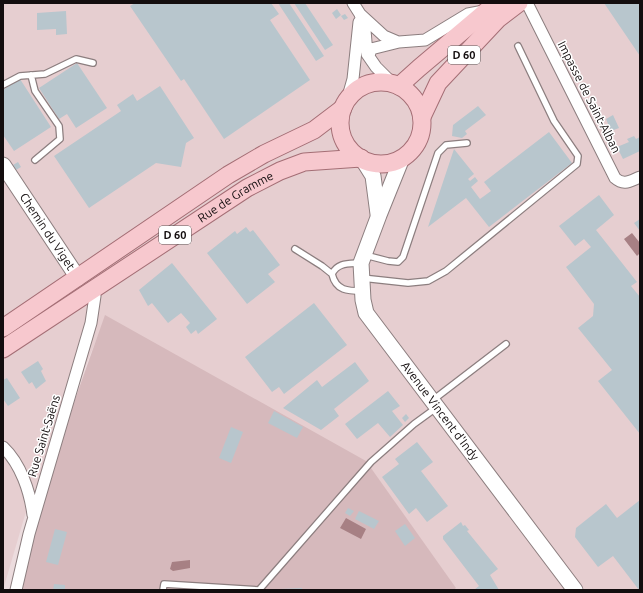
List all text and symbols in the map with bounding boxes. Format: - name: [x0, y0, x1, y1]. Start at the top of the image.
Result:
- street label: Impasse de Saint-Alban: [556, 39, 623, 155]
- road number: D 60: [448, 46, 480, 64]
- street label: Rue de Gramme: [195, 169, 275, 225]
- street label: Chemin du Viget: [17, 190, 78, 273]
- road number: D 60: [159, 226, 191, 244]
- street label: Avenue Vincent d'Indy: [399, 359, 482, 463]
- street label: Rue Saint-Saëns: [25, 393, 62, 478]

